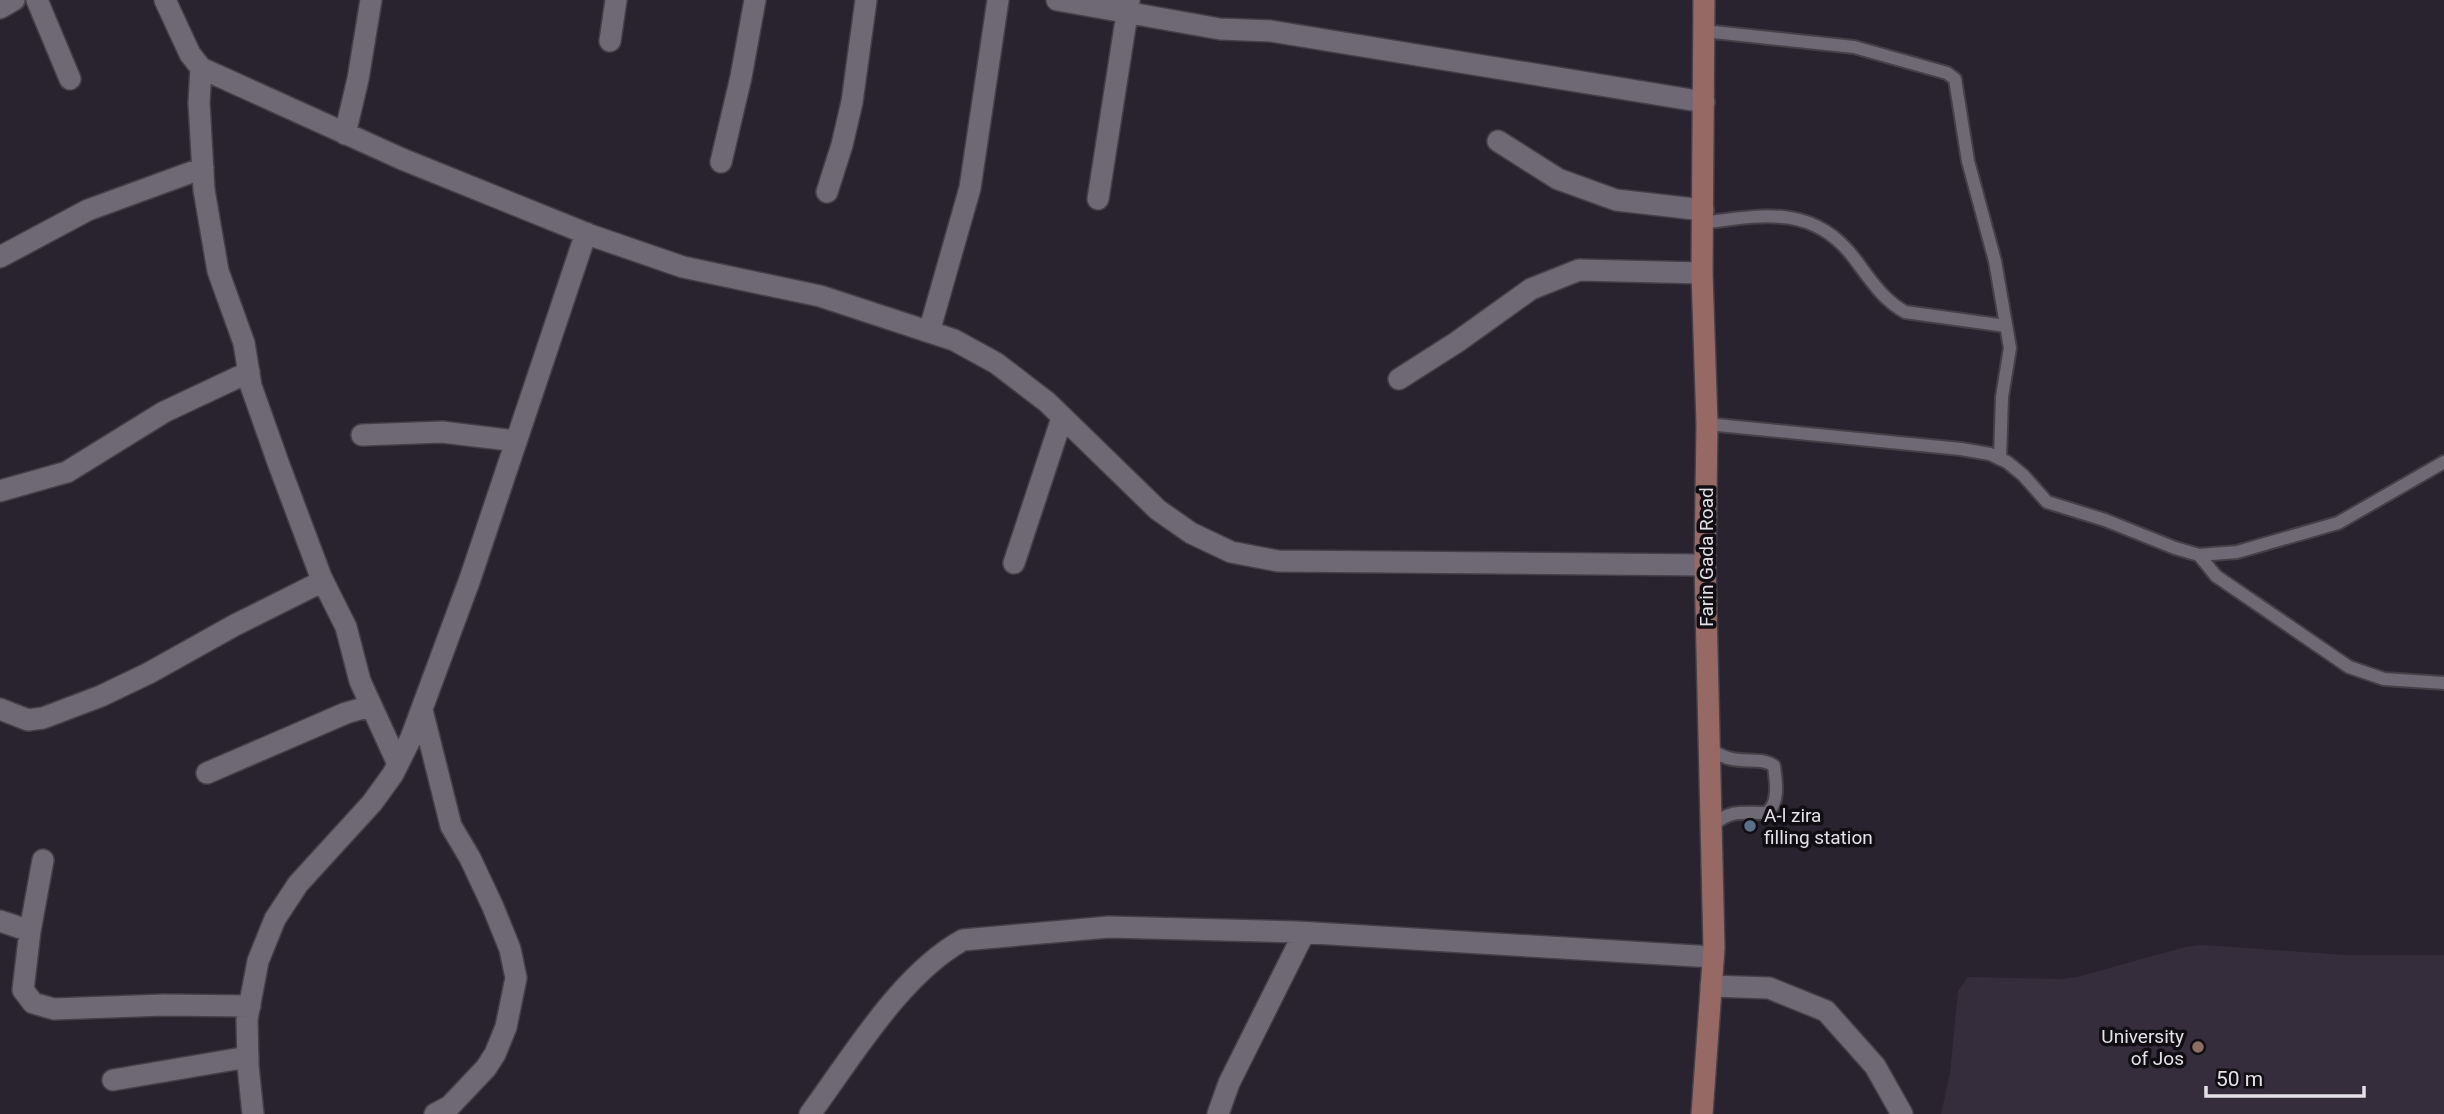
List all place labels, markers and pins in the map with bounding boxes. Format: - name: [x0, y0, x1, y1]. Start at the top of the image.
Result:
- place label: A-l zira filling station: [1764, 804, 1873, 849]
- marker: A-l zira filling station: [1742, 818, 1758, 834]
- place label: University of Jos: [2101, 1025, 2184, 1070]
- marker: University of Jos: [2190, 1039, 2206, 1055]

